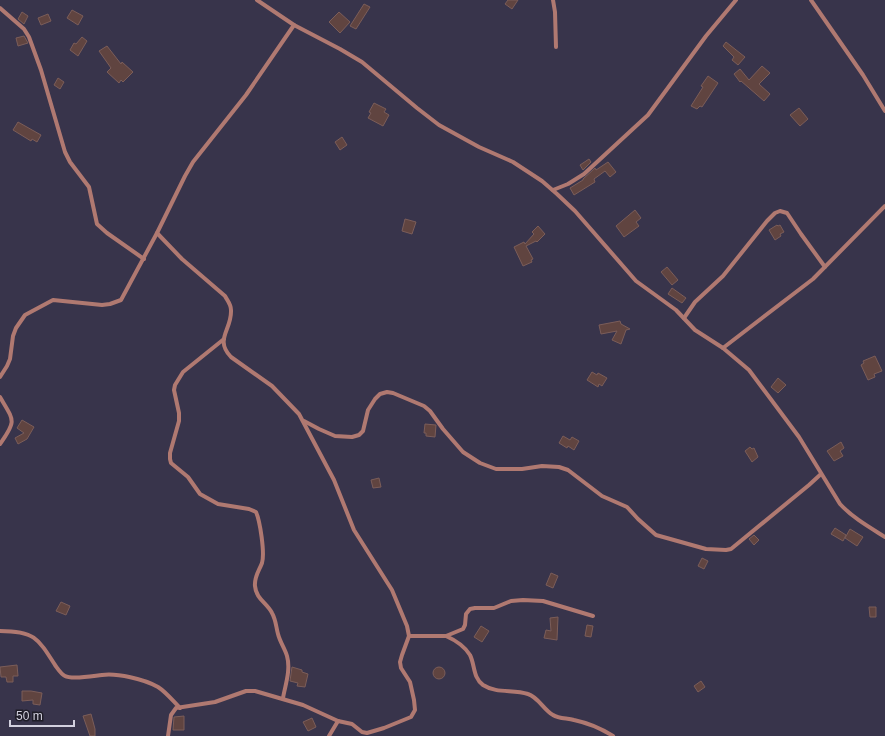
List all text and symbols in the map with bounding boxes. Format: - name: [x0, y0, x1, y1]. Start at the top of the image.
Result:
- scale bar: [10, 702, 74, 728]
- text: 50 m: [16, 709, 43, 723]

